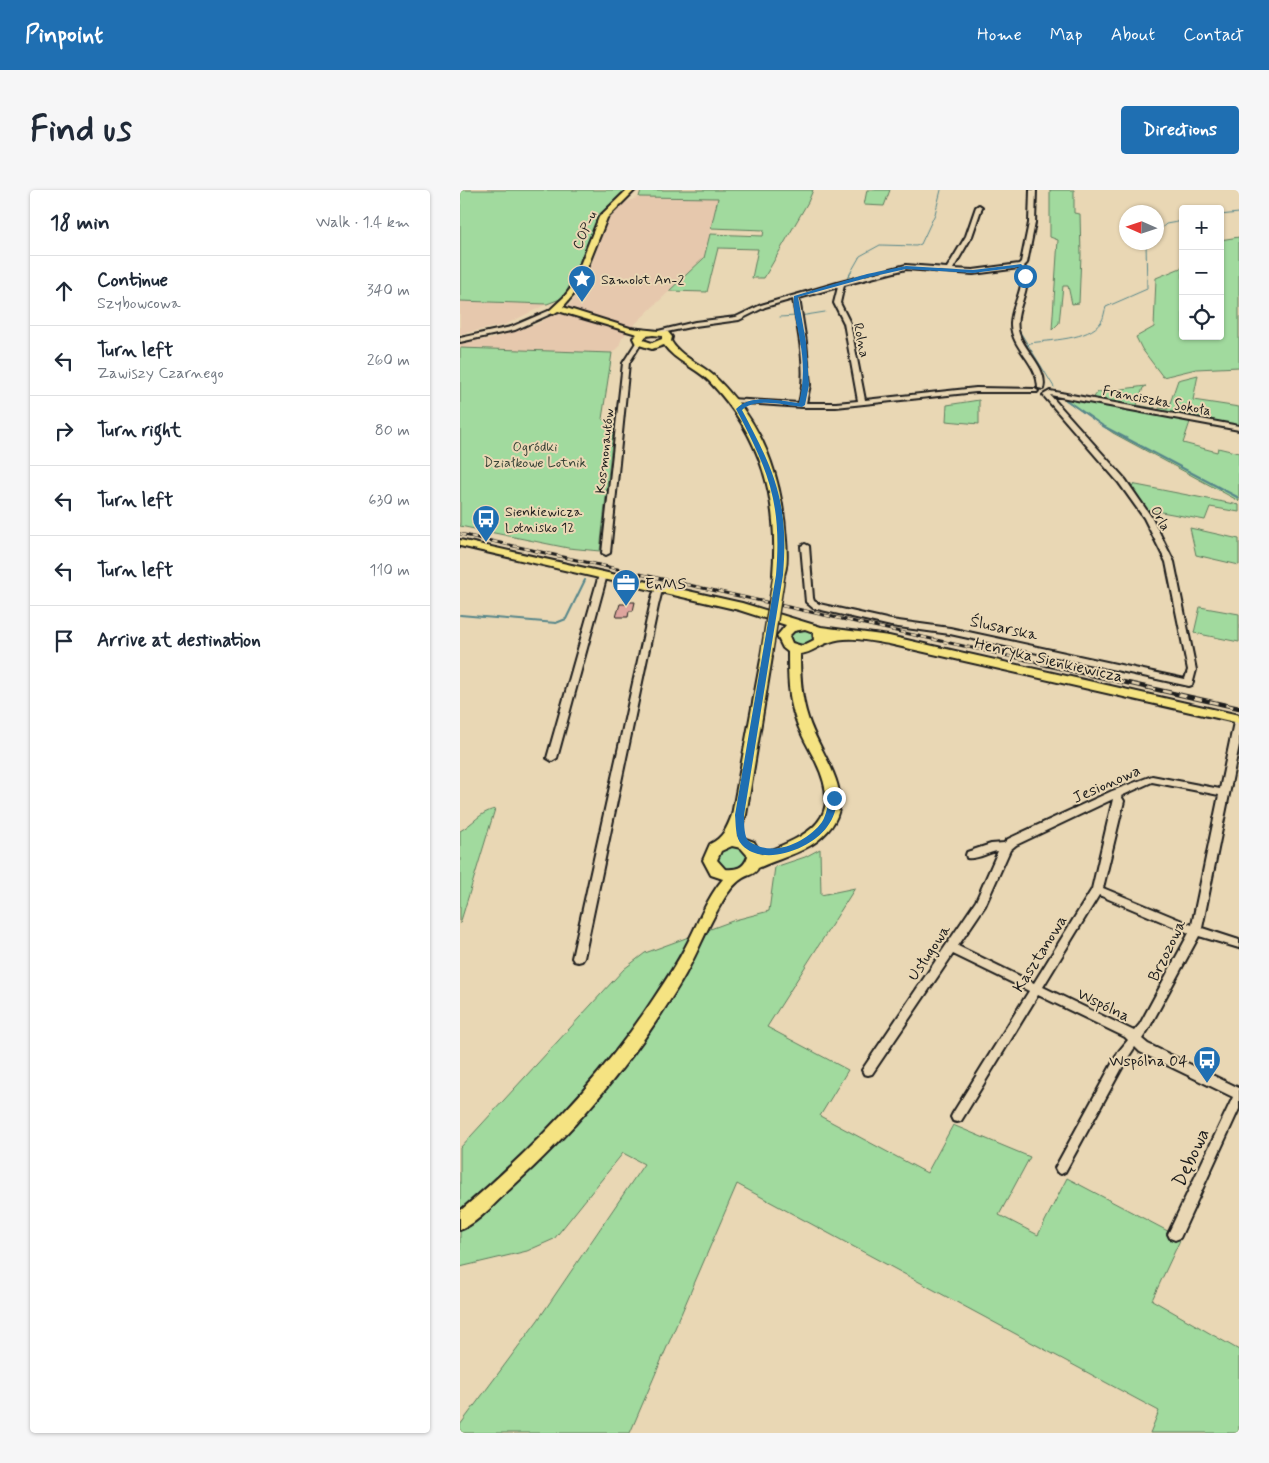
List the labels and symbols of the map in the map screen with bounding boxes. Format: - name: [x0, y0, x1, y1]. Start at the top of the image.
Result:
- north arrow: [1119, 205, 1164, 250]
- street label: COP-u: [569, 208, 601, 252]
- place icon: Samolot An-2: [567, 264, 597, 303]
- route start: [1014, 265, 1037, 288]
- place label: Samolot An-2: [601, 271, 685, 289]
- street label: Rolna: [849, 321, 873, 359]
- street label: Franciszka Sokoła: [1101, 382, 1212, 420]
- street label: Kosmonautów: [592, 407, 618, 495]
- park label: Ogródki Działkowe Lotnik: [484, 438, 586, 472]
- place label: Sienkiewicza Lotnisko 12: [505, 503, 583, 537]
- street label: Orla: [1146, 503, 1174, 534]
- bus stop icon: Sienkiewicza Lotnisko 12: [471, 504, 501, 543]
- office icon: EnMS: [611, 568, 641, 607]
- place label: EnMS: [645, 574, 686, 595]
- street label: Ślusarska: [968, 611, 1040, 646]
- street label: Henryka Sienkiewicza: [973, 633, 1125, 688]
- street label: Jesionowa: [1069, 760, 1144, 809]
- route end: [823, 787, 846, 810]
- street label: Kasztanowa: [1008, 911, 1072, 996]
- street label: Brzozowa: [1143, 916, 1191, 985]
- street label: Usługowa: [903, 920, 956, 985]
- street label: Wspólna: [1074, 984, 1133, 1027]
- bus stop icon: Wspólna 04: [1192, 1045, 1222, 1084]
- place label: Wspólna 04: [1109, 1051, 1188, 1072]
- street label: Dębowa: [1167, 1124, 1216, 1191]

